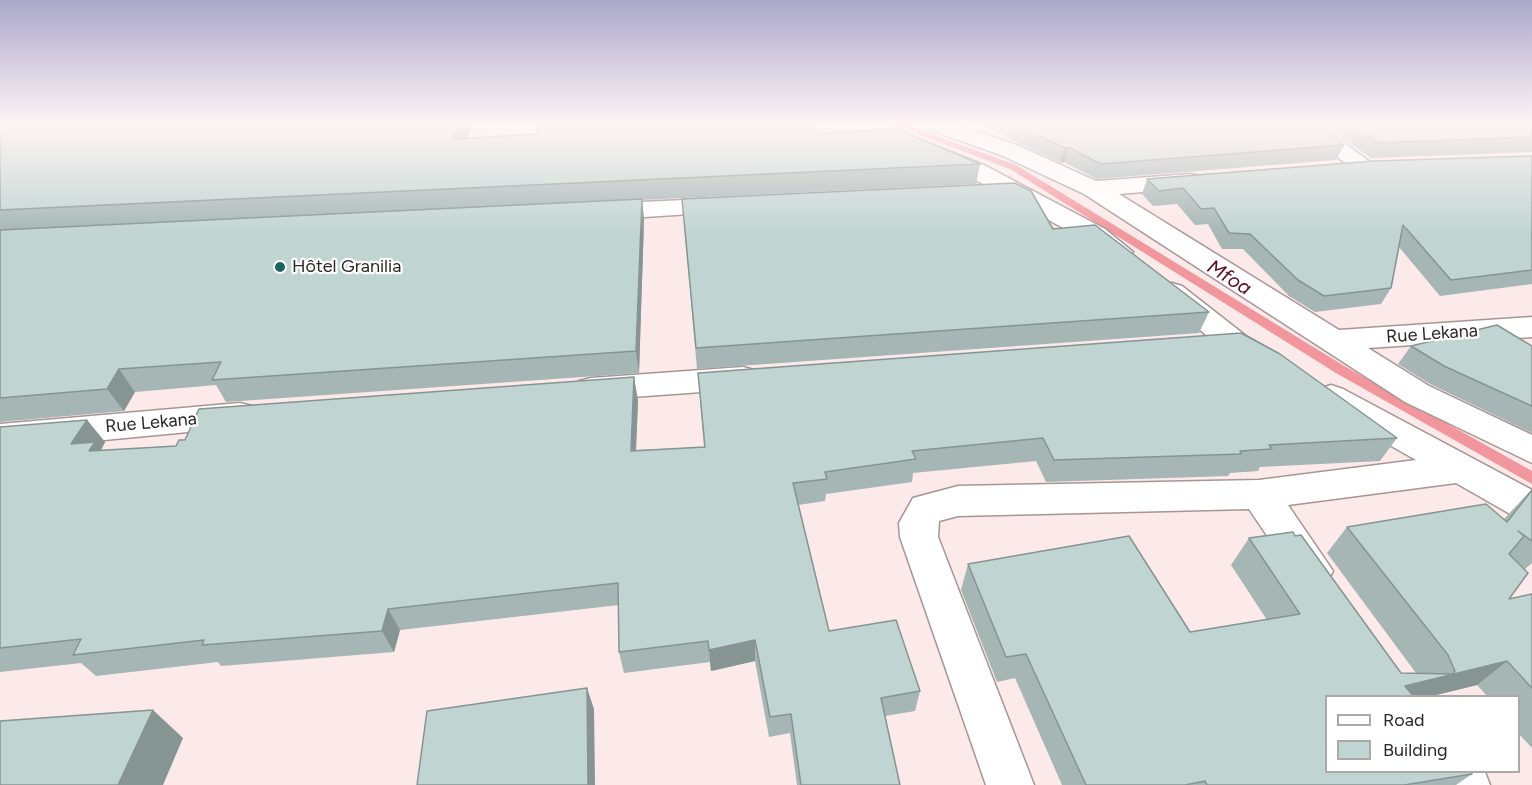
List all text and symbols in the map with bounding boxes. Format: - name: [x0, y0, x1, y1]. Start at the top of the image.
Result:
- water label: Mfoa: [1202, 255, 1256, 301]
- place label: Hôtel Granilia: [292, 256, 401, 278]
- marker: Hôtel Granilia: [273, 260, 287, 274]
- street label: Rue Lekana: [1386, 320, 1478, 348]
- street label: Rue Lekana: [104, 408, 198, 438]
- legend: [1325, 695, 1520, 773]
- text: Road: [1383, 709, 1424, 731]
- text: Building: [1383, 739, 1448, 761]

